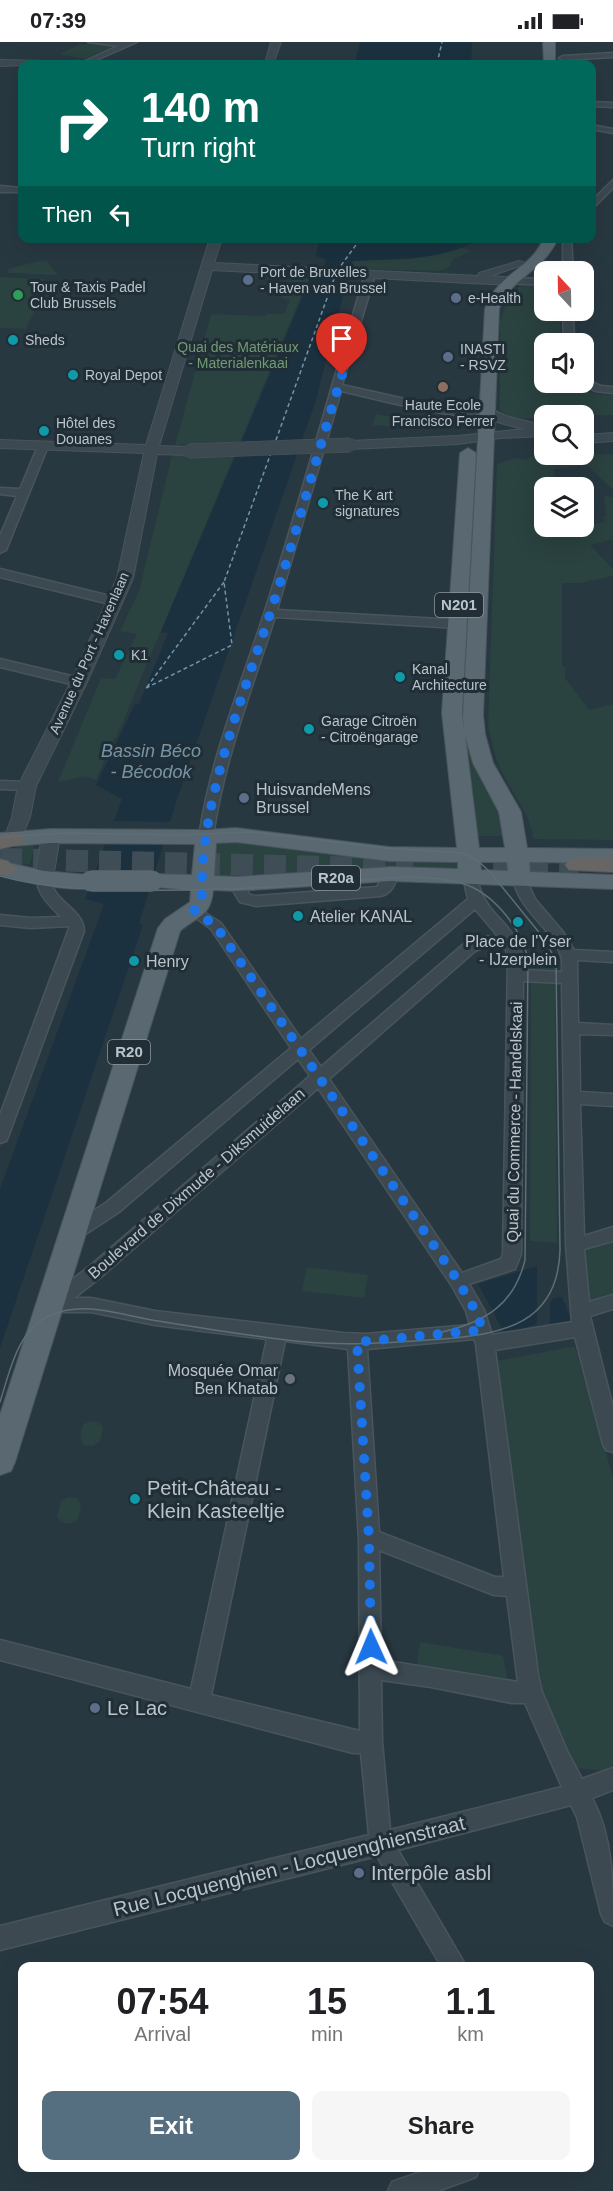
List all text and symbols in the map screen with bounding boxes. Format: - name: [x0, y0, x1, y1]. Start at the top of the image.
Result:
- text: 07:39: [30, 8, 86, 33]
- icon: right: [42, 84, 120, 162]
- text: 140 m: [141, 84, 260, 131]
- text: Turn right: [141, 133, 256, 163]
- icon: left: [104, 198, 137, 231]
- text: Then: [42, 202, 92, 227]
- north arrow: [534, 261, 594, 321]
- map controls: [534, 261, 594, 537]
- place label: Port de Bruxelles - Haven van Brussel: [260, 264, 386, 296]
- marker: Port de Bruxelles - Haven van Brussel: [241, 273, 255, 287]
- place label: Tour & Taxis Padel Club Brussels: [30, 279, 146, 311]
- marker: Tour & Taxis Padel Club Brussels: [11, 288, 25, 302]
- place label: e-Health: [468, 290, 521, 306]
- marker: e-Health: [449, 291, 463, 305]
- pin: [316, 313, 367, 375]
- icon: arrive: [325, 322, 358, 355]
- place label: Sheds: [25, 332, 65, 348]
- marker: Sheds: [6, 333, 20, 347]
- button: sound: [534, 333, 594, 393]
- park label: Quai des Matériaux - Materialenkaai: [177, 339, 299, 371]
- place label: INASTI - RSVZ: [460, 341, 506, 373]
- marker: INASTI - RSVZ: [441, 350, 455, 364]
- place label: Royal Depot: [85, 367, 162, 383]
- marker: Royal Depot: [66, 368, 80, 382]
- marker: Haute Ecole Francisco Ferrer: [436, 380, 450, 394]
- place label: Haute Ecole Francisco Ferrer: [392, 397, 495, 429]
- button: search: [534, 405, 594, 465]
- place label: Hôtel des Douanes: [56, 415, 115, 447]
- marker: Hôtel des Douanes: [37, 424, 51, 438]
- button: layers: [534, 477, 594, 537]
- place label: The K art signatures: [335, 487, 400, 519]
- marker: The K art signatures: [316, 496, 330, 510]
- street label: Avenue du Port - Havenlaan: [46, 570, 132, 736]
- road number: N201: [435, 593, 483, 617]
- place label: K1: [131, 647, 148, 663]
- marker: K1: [112, 648, 126, 662]
- place label: Kanal Architecture: [412, 661, 487, 693]
- marker: Kanal Architecture: [393, 670, 407, 684]
- place label: Garage Citroën - Citroëngarage: [321, 713, 418, 745]
- marker: Garage Citroën - Citroëngarage: [302, 722, 316, 736]
- water label: Bassin Béco - Bécodok: [101, 741, 201, 782]
- place label: HuisvandeMens Brussel: [256, 781, 371, 816]
- marker: HuisvandeMens Brussel: [237, 791, 251, 805]
- road number: R20a: [312, 866, 360, 890]
- place label: Atelier KANAL: [310, 908, 412, 925]
- marker: Atelier KANAL: [291, 909, 305, 923]
- marker: Place de l'Yser - IJzerplein: [511, 915, 525, 929]
- place label: Place de l'Yser - IJzerplein: [465, 933, 572, 968]
- place label: Henry: [146, 953, 189, 970]
- marker: Henry: [127, 954, 141, 968]
- street label: Quai du Commerce - Handelskaai: [504, 1001, 525, 1243]
- road number: R20: [108, 1040, 150, 1064]
- street label: Boulevard de Dixmude - Diksmuidelaan: [85, 1085, 308, 1282]
- place label: Mosquée Omar Ben Khatab: [168, 1362, 279, 1397]
- marker: Mosquée Omar Ben Khatab: [283, 1372, 297, 1386]
- place label: Petit-Château - Klein Kasteeltje: [147, 1477, 285, 1522]
- marker: Petit-Château - Klein Kasteeltje: [128, 1492, 142, 1506]
- position arrow: [339, 1615, 403, 1679]
- place label: Le Lac: [107, 1697, 167, 1719]
- marker: Le Lac: [88, 1701, 102, 1715]
- street label: Rue Locquenghien - Locquenghienstraat: [111, 1812, 467, 1920]
- place label: Interpôle asbl: [371, 1862, 491, 1884]
- marker: Interpôle asbl: [352, 1866, 366, 1880]
- text: 07:54: [116, 1981, 209, 2022]
- text: 15: [307, 1981, 347, 2022]
- text: 1.1: [445, 1981, 496, 2022]
- text: Arrival: [134, 2023, 191, 2045]
- text: min: [311, 2023, 343, 2045]
- text: km: [457, 2023, 484, 2045]
- button: Exit: [42, 2091, 300, 2160]
- button: Share: [312, 2091, 570, 2160]

